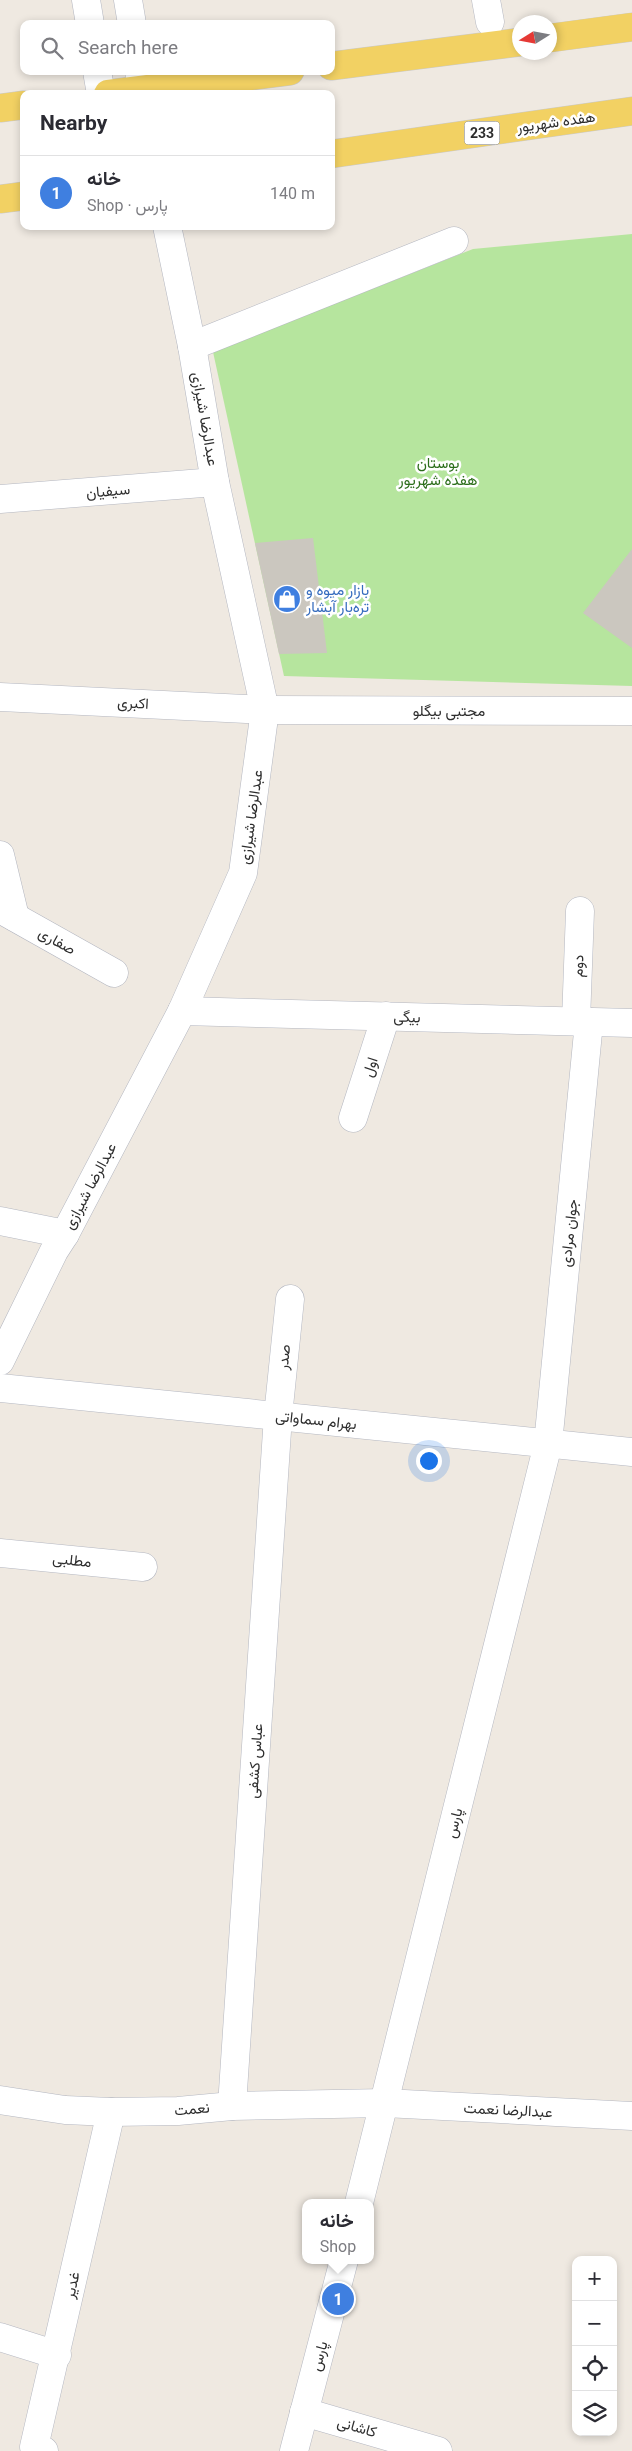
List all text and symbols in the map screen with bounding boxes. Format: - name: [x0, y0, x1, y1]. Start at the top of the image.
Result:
- north arrow: [512, 15, 557, 60]
- search box: [20, 20, 335, 75]
- icon: search: [38, 34, 66, 62]
- text: Search here: [78, 36, 178, 59]
- street label: هفده شهریور: [515, 108, 596, 137]
- text: Nearby: [40, 111, 107, 135]
- road number: 233: [464, 122, 500, 144]
- text: خانه: [87, 167, 121, 190]
- text: 1: [51, 184, 61, 203]
- text: 140 m: [270, 184, 315, 203]
- text: Shop · پارس: [87, 196, 168, 215]
- street label: عبدالرضا شیرازی: [187, 370, 222, 468]
- park label: بوستان هفده شهریور: [398, 454, 477, 489]
- street label: سیفیان: [85, 480, 131, 502]
- place label: بازار میوه و تره‌بار آبشار: [305, 581, 369, 616]
- shop icon: بازار میوه و تره‌بار آبشار: [272, 584, 302, 614]
- street label: اکبری: [117, 693, 149, 714]
- street label: مجتبی بیگلو: [413, 702, 485, 721]
- street label: عبدالرضا شیرازی: [235, 768, 268, 866]
- street label: صفاری: [35, 924, 79, 959]
- street label: دوم: [569, 954, 588, 978]
- street label: بیگی: [393, 1008, 421, 1027]
- street label: اول: [358, 1055, 382, 1079]
- street label: عبدالرضا شیرازی: [60, 1140, 121, 1233]
- street label: جوان مرادی: [556, 1198, 583, 1268]
- street label: صدر: [274, 1343, 294, 1372]
- street label: بهرام سماواتی: [274, 1407, 358, 1434]
- your location: [416, 1448, 442, 1474]
- street label: مطلبی: [51, 1549, 92, 1572]
- street label: عباس کشفی: [243, 1723, 268, 1799]
- street label: پارس: [442, 1806, 467, 1840]
- street label: نعمت: [174, 2098, 210, 2120]
- street label: عبدالرضا نعمت: [463, 2099, 553, 2121]
- popup: [302, 2199, 374, 2264]
- text: خانه: [320, 2209, 354, 2232]
- text: Shop: [320, 2237, 356, 2256]
- map controls: [572, 2256, 617, 2436]
- button: +: [572, 2256, 617, 2301]
- street label: غدیر: [60, 2270, 84, 2301]
- pin: 1: [322, 2280, 354, 2318]
- button: −: [572, 2301, 617, 2346]
- street label: پارس: [306, 2339, 333, 2373]
- button: locate: [572, 2346, 617, 2391]
- button: layers: [572, 2391, 617, 2436]
- street label: کاشانی: [335, 2413, 379, 2442]

